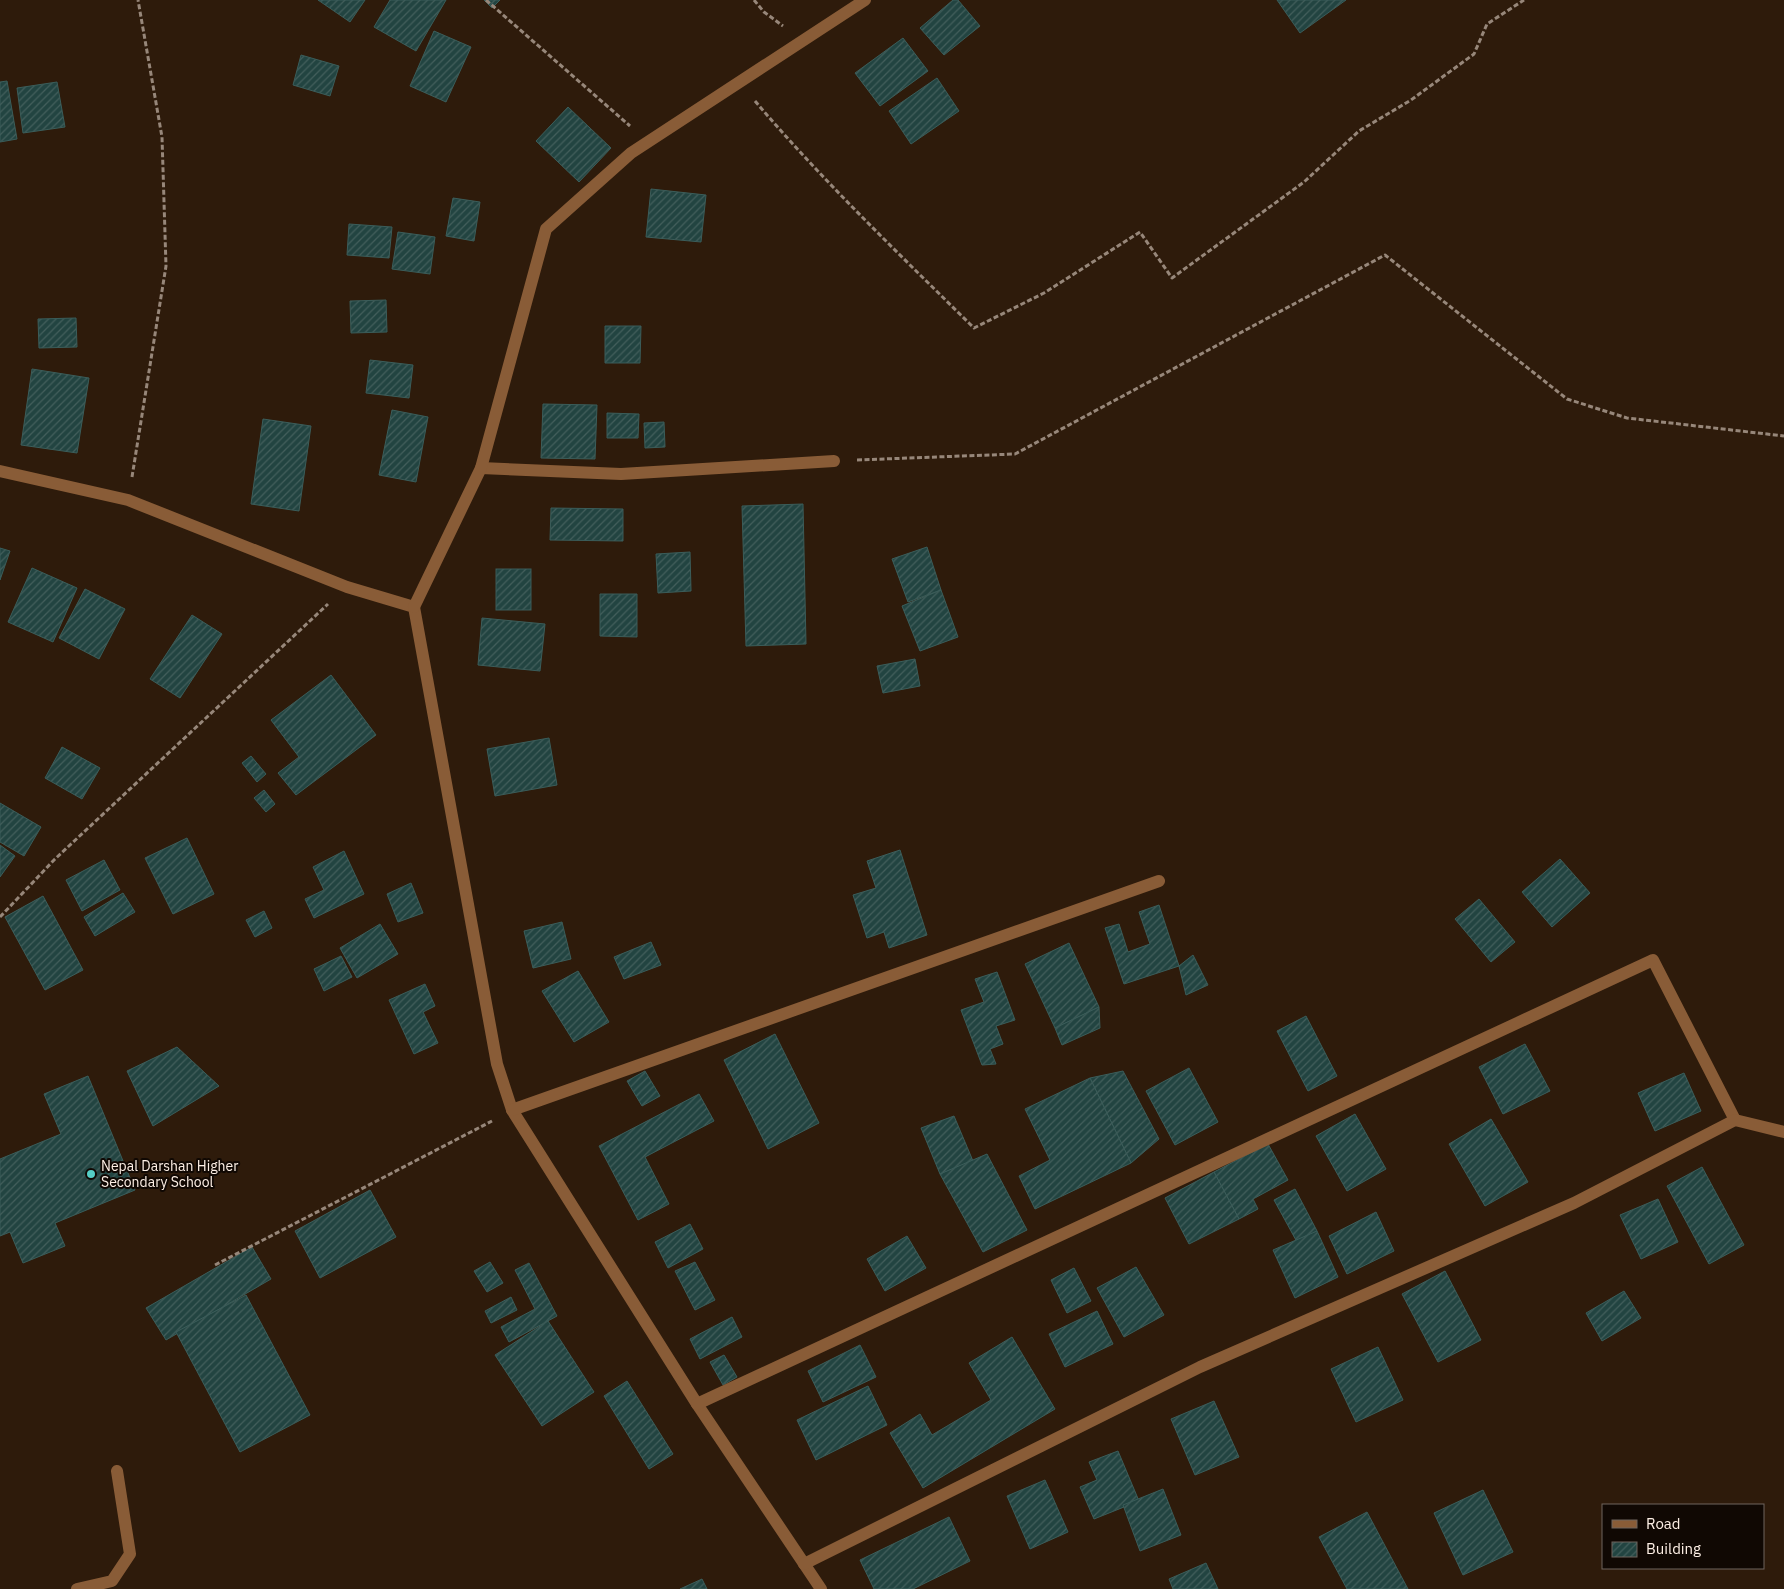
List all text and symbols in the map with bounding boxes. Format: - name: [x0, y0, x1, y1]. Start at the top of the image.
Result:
- place label: Nepal Darshan Higher Secondary School: [101, 1157, 238, 1191]
- marker: Nepal Darshan Higher Secondary School: [85, 1168, 97, 1180]
- legend: [1602, 1504, 1764, 1569]
- text: Road: [1646, 1514, 1681, 1533]
- text: Building: [1646, 1539, 1701, 1558]

